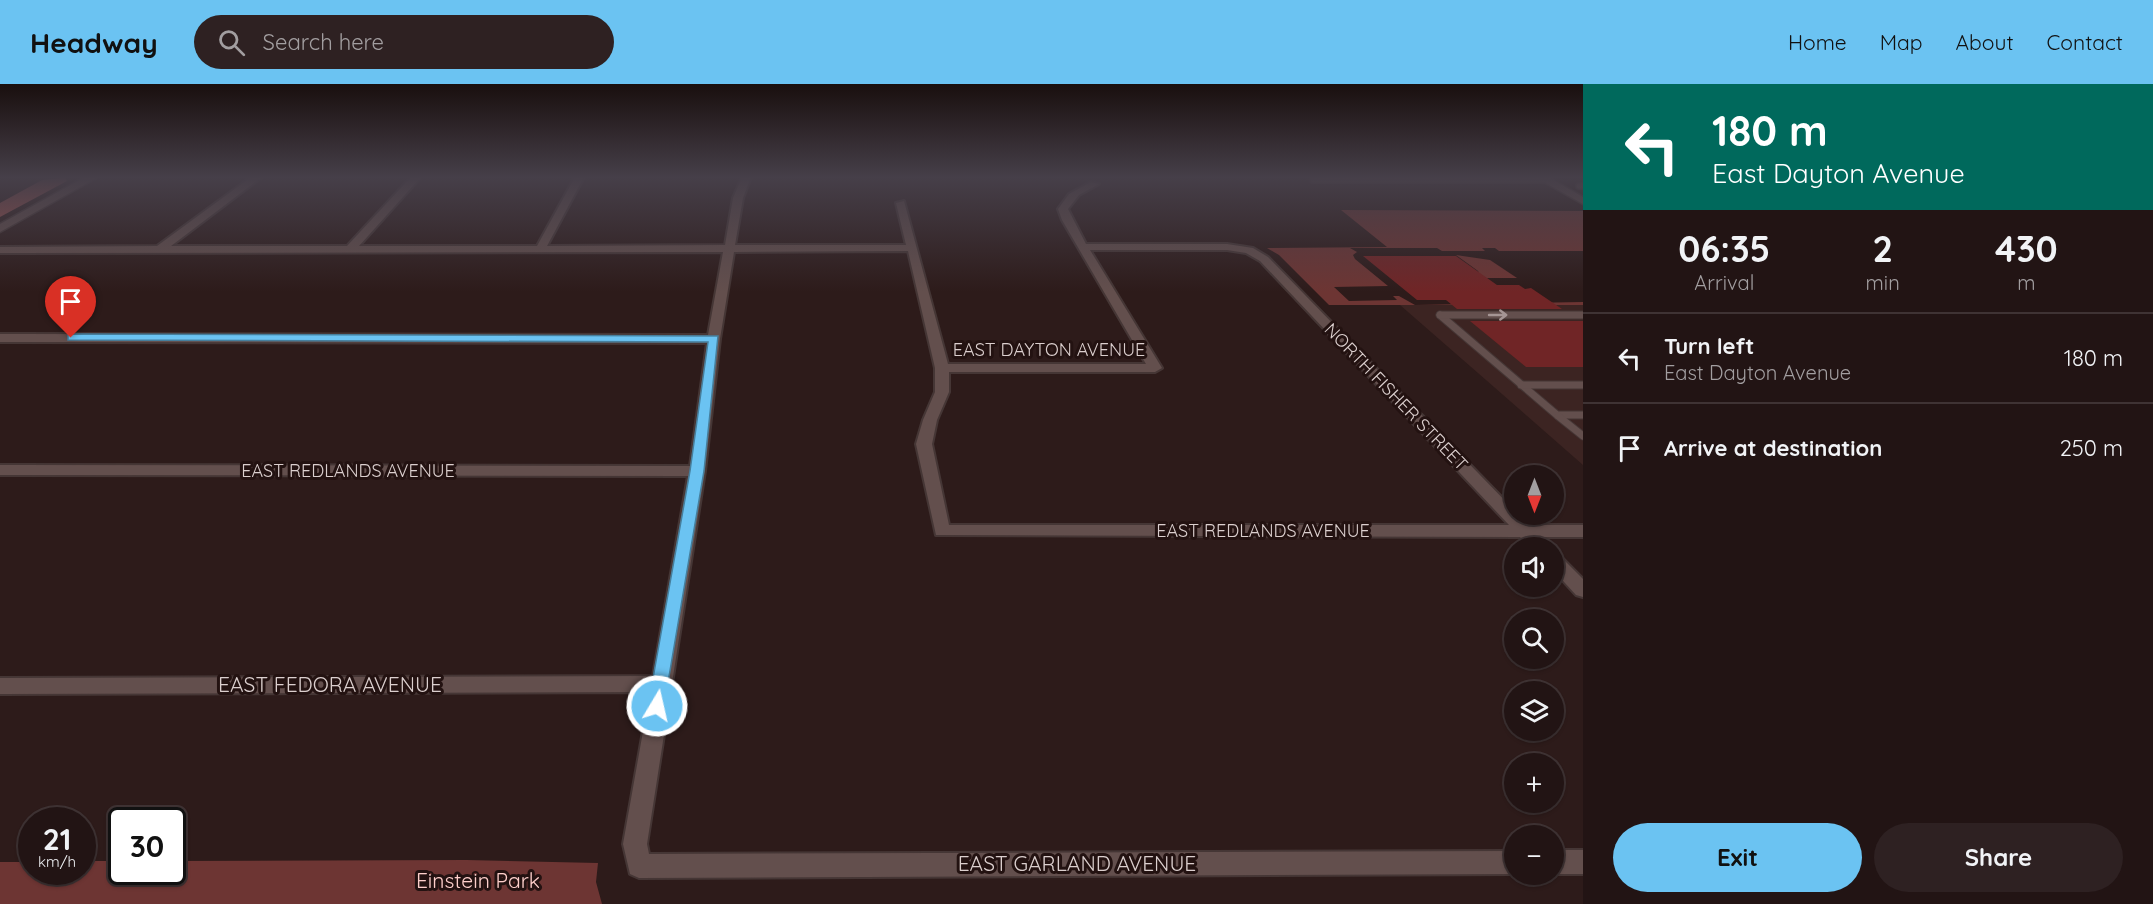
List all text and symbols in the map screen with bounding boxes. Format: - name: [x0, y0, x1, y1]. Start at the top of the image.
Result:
- search box: [194, 15, 614, 69]
- text: Headway: [30, 25, 158, 60]
- icon: search: [215, 26, 248, 59]
- text: Search here: [263, 28, 384, 56]
- text: Home: [1788, 29, 1847, 55]
- text: Map: [1880, 29, 1923, 55]
- text: About: [1956, 29, 2014, 55]
- text: Contact: [2047, 29, 2123, 55]
- text: 180 m: [1712, 104, 1828, 157]
- icon: left: [1613, 108, 1691, 186]
- text: East Dayton Avenue: [1712, 156, 1965, 190]
- text: 06:35: [1678, 226, 1770, 271]
- text: 2: [1872, 226, 1893, 271]
- text: 430: [1995, 226, 2058, 271]
- text: Arrival: [1694, 270, 1754, 295]
- text: min: [1866, 270, 1900, 295]
- text: m: [2017, 270, 2035, 295]
- pin: [45, 276, 96, 338]
- icon: arrive: [54, 285, 87, 318]
- one-way arrow: [1488, 309, 1508, 321]
- street label: NORTH FISHER STREET: [1320, 318, 1473, 475]
- text: Turn left: [1664, 332, 1754, 360]
- street label: EAST DAYTON AVENUE: [953, 338, 1145, 361]
- icon: left: [1613, 342, 1646, 375]
- text: 180 m: [2064, 344, 2123, 372]
- text: East Dayton Avenue: [1664, 360, 1851, 385]
- icon: arrive: [1613, 432, 1646, 465]
- text: Arrive at destination: [1664, 434, 1882, 462]
- text: 250 m: [2060, 434, 2123, 462]
- street label: EAST REDLANDS AVENUE: [241, 459, 455, 482]
- north arrow: [1504, 465, 1564, 525]
- map controls: [1504, 465, 1564, 885]
- street label: EAST REDLANDS AVENUE: [1156, 519, 1370, 542]
- button: sound: [1504, 537, 1564, 597]
- button: search: [1504, 609, 1564, 669]
- street label: EAST FEDORA AVENUE: [218, 671, 442, 697]
- position arrow: [625, 674, 689, 738]
- button: layers: [1504, 681, 1564, 741]
- button: +: [1504, 753, 1564, 813]
- speed limit sign: 30: [108, 807, 186, 885]
- text: 21: [43, 820, 71, 858]
- button: Exit: [1613, 823, 1862, 892]
- button: Share: [1874, 823, 2123, 892]
- button: −: [1504, 825, 1564, 885]
- street label: EAST GARLAND AVENUE: [958, 850, 1196, 876]
- text: km/h: [38, 852, 76, 871]
- park label: Einstein Park: [416, 867, 540, 893]

